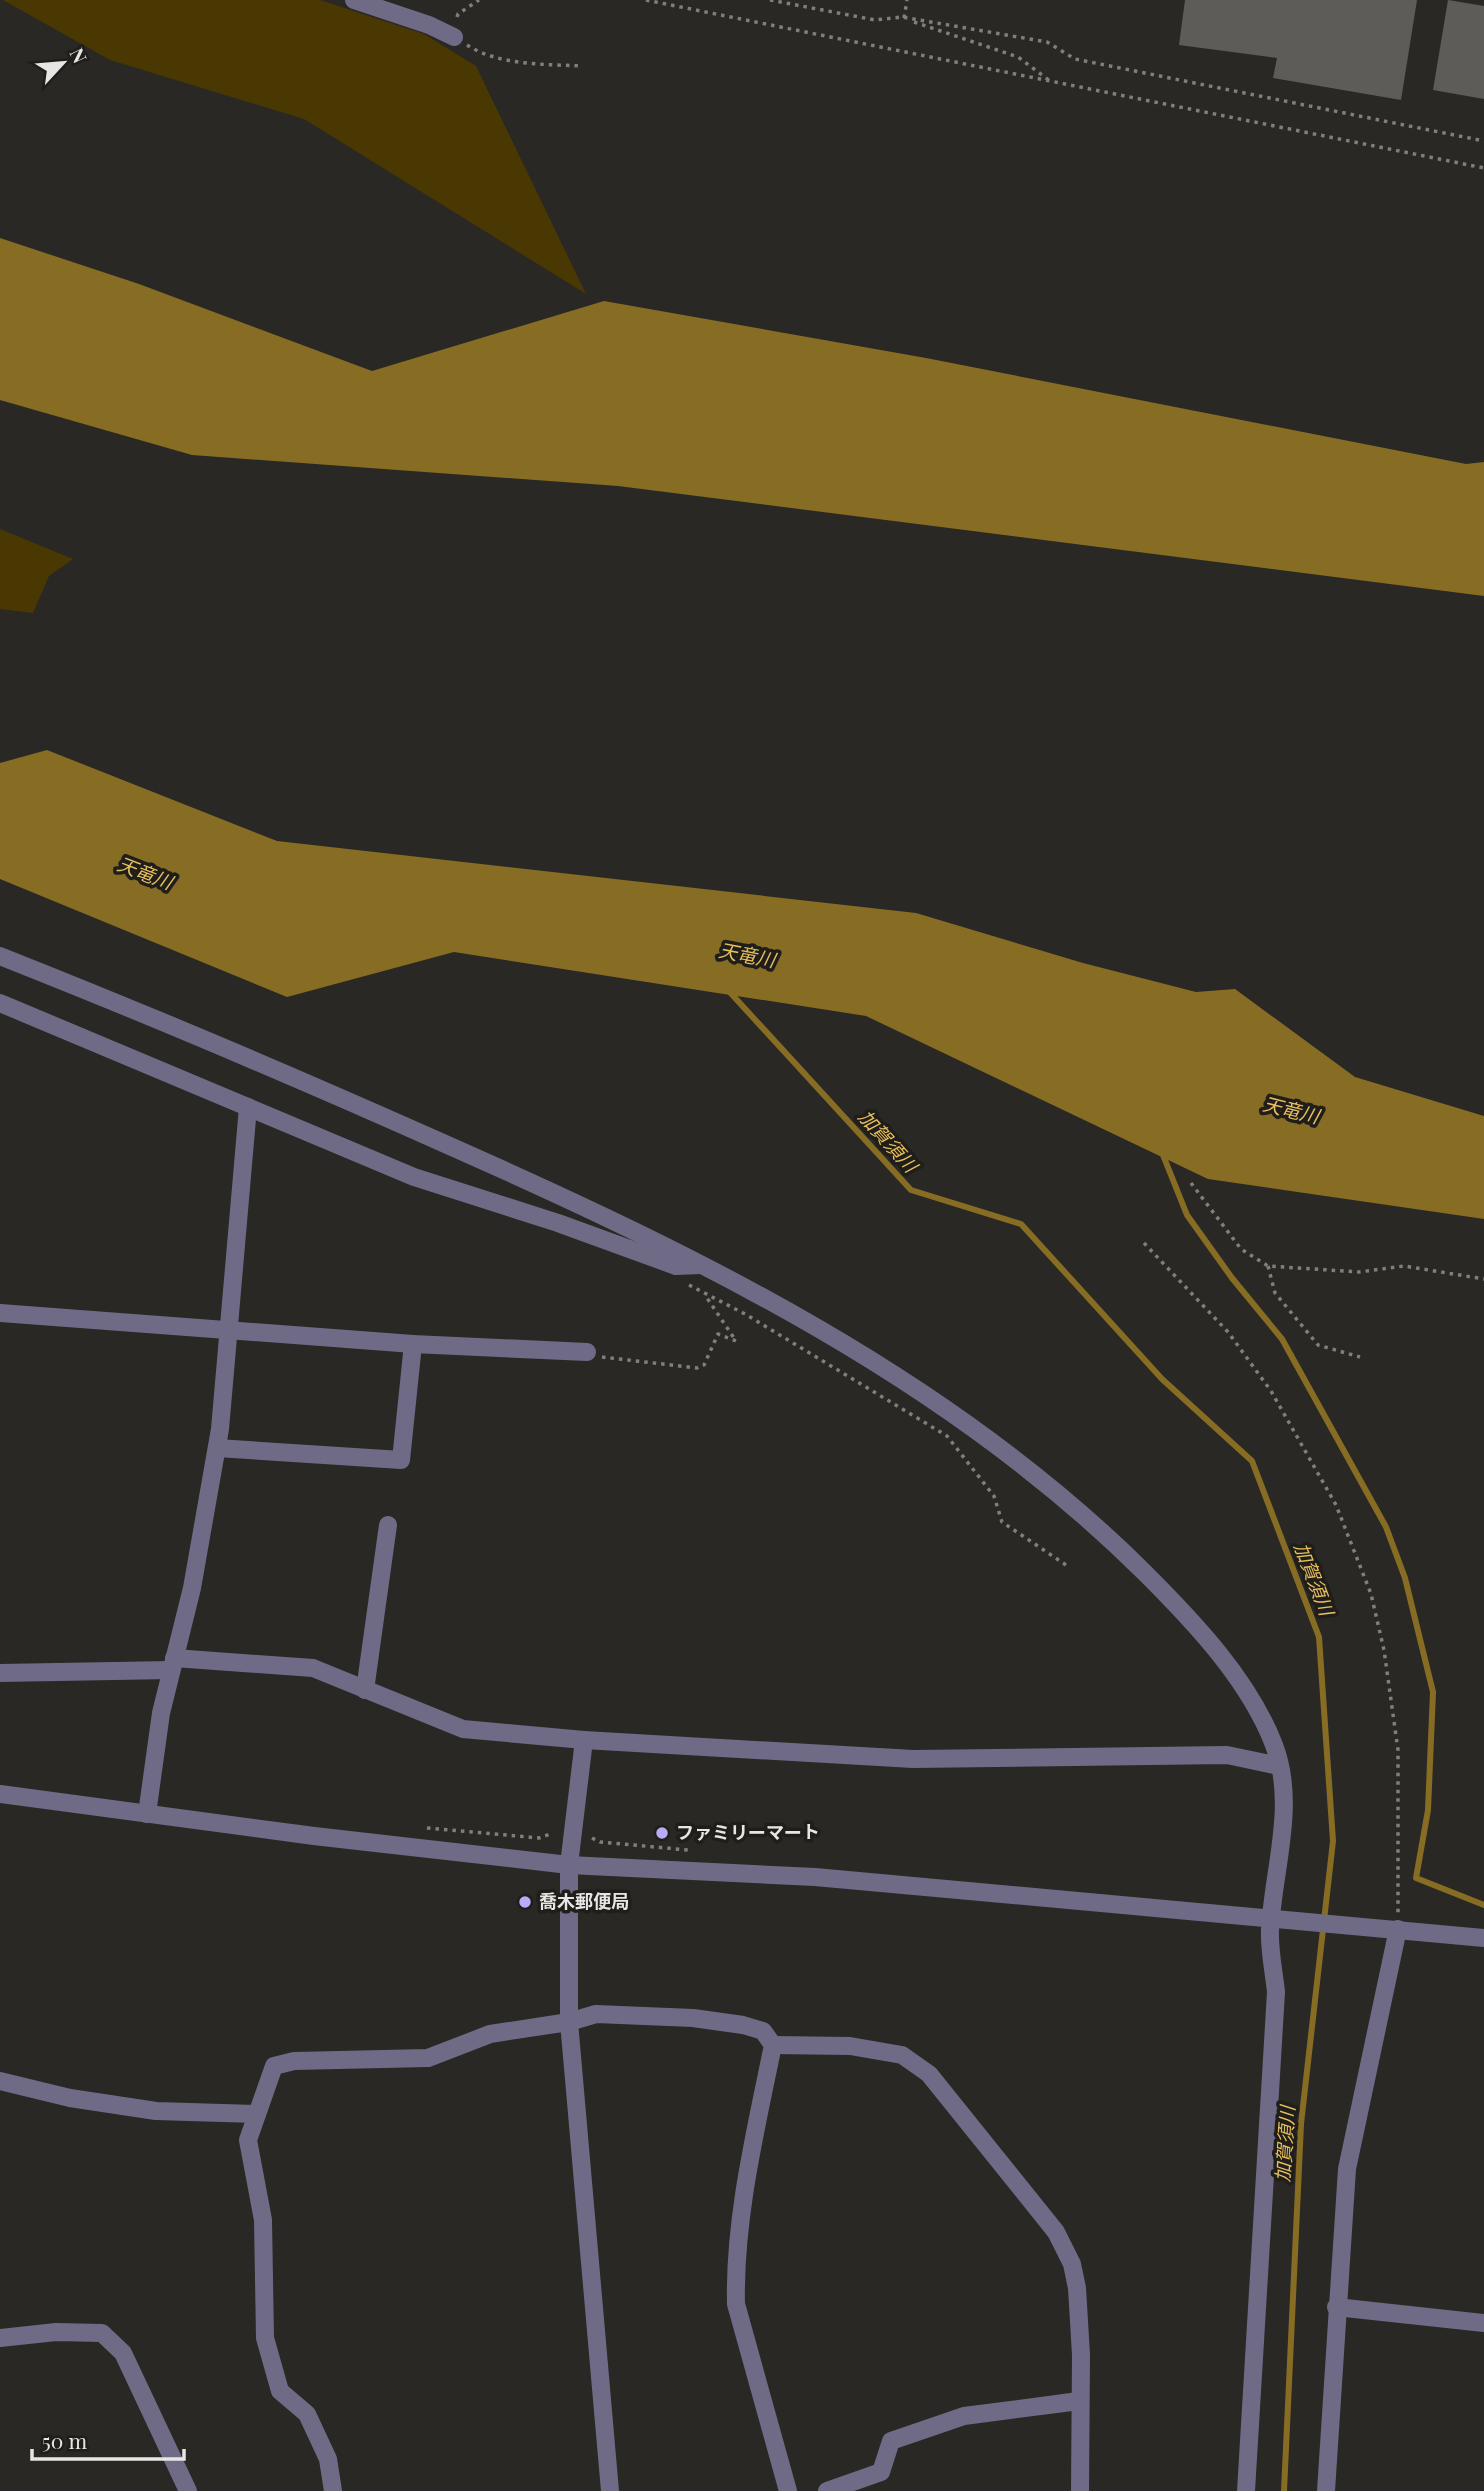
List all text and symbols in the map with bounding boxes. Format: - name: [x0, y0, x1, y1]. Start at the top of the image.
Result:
- north arrow: [28, 28, 98, 98]
- text: N: [64, 43, 94, 67]
- water label: 天竜川: [114, 850, 178, 895]
- water label: 天竜川: [717, 936, 780, 973]
- water label: 天竜川: [1260, 1090, 1324, 1129]
- water label: 加賀須川: [854, 1103, 925, 1179]
- water label: 加賀須川: [1289, 1538, 1341, 1621]
- place label: ファミリーマート: [676, 1820, 820, 1844]
- marker: ファミリーマート: [654, 1825, 670, 1841]
- place label: 喬木郵便局: [539, 1889, 629, 1913]
- marker: 喬木郵便局: [517, 1894, 533, 1910]
- water label: 加賀須川: [1268, 2103, 1300, 2183]
- scale bar: [32, 2418, 184, 2462]
- text: 50 m: [42, 2426, 88, 2454]

